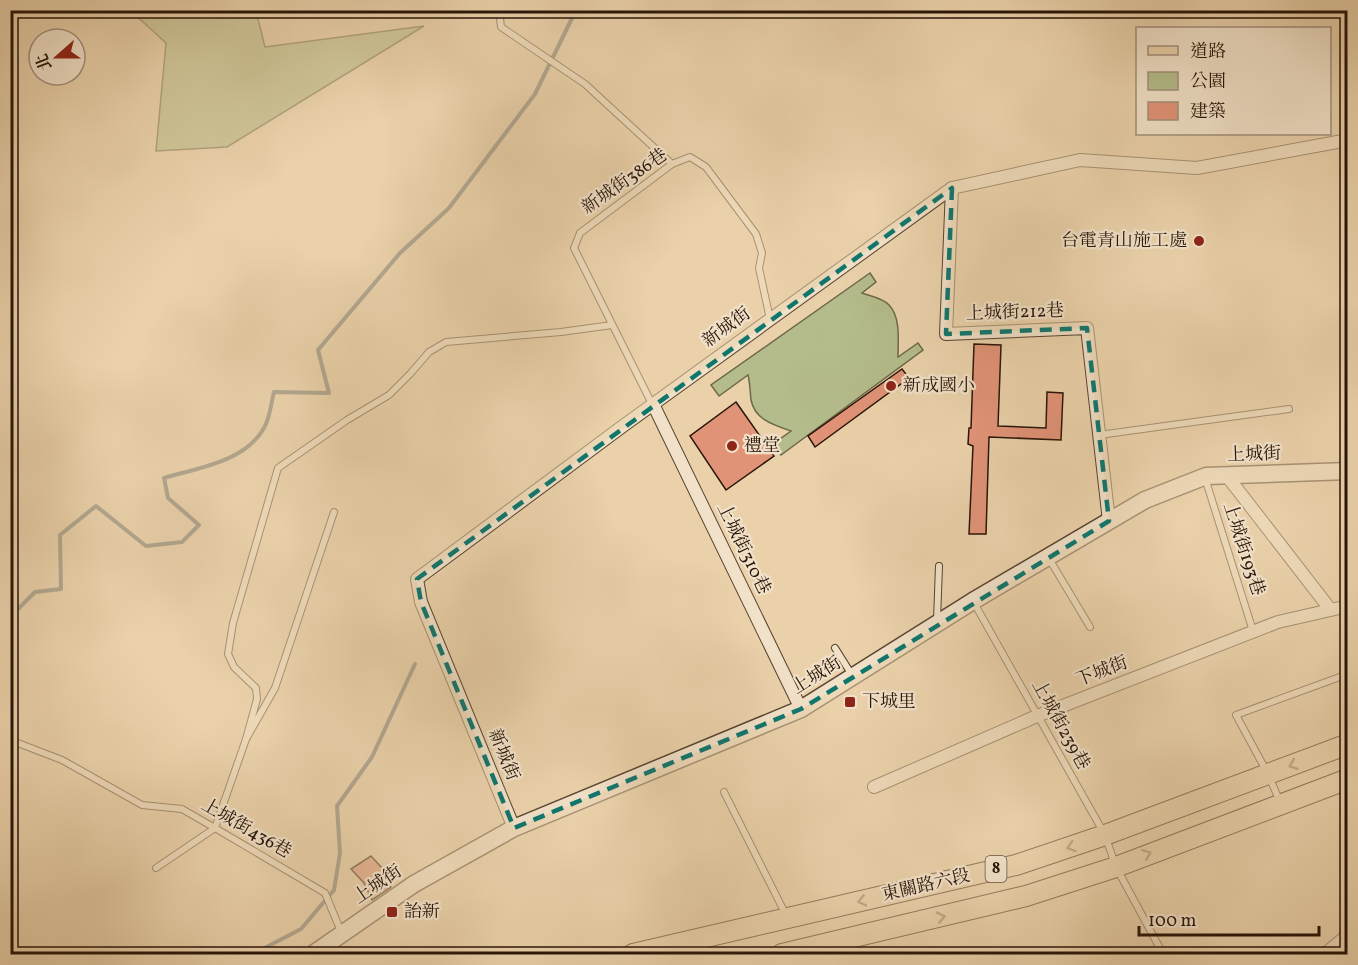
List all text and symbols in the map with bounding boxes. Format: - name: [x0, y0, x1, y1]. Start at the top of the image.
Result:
- north arrow: [27, 27, 87, 87]
- legend: [1136, 27, 1331, 135]
- text: 道路: [1190, 40, 1226, 65]
- text: 北: [32, 50, 58, 73]
- text: 公園: [1190, 70, 1226, 95]
- text: 建築: [1190, 100, 1226, 125]
- street label: 新城街386巷: [577, 143, 673, 221]
- place label: 台電青山施工處: [1061, 229, 1187, 254]
- marker: 台電青山施工處: [1192, 234, 1206, 248]
- street label: 上城街212巷: [965, 299, 1065, 327]
- street label: 新城街: [698, 302, 756, 354]
- place label: 新成國小: [903, 374, 975, 399]
- marker: 新成國小: [884, 379, 898, 393]
- place label: 禮堂: [744, 434, 780, 459]
- marker: 禮堂: [725, 439, 739, 453]
- street label: 上城街: [1227, 442, 1281, 468]
- street label: 上城街310巷: [710, 499, 776, 599]
- street label: 上城街193巷: [1216, 499, 1270, 599]
- street label: 上城街: [787, 651, 847, 701]
- street label: 下城街: [1072, 651, 1132, 693]
- street label: 上城街239巷: [1025, 675, 1095, 775]
- place label: 下城里: [862, 690, 916, 715]
- marker: 下城里: [843, 695, 857, 709]
- street label: 新城街: [481, 725, 525, 785]
- one-way arrow: [1288, 757, 1299, 770]
- street label: 上城街436巷: [196, 793, 296, 865]
- one-way arrow: [1066, 839, 1077, 852]
- one-way arrow: [1142, 849, 1152, 862]
- road number: 8: [986, 856, 1006, 882]
- street label: 上城街: [349, 860, 407, 910]
- street label: 東關路六段: [879, 864, 973, 908]
- one-way arrow: [857, 894, 867, 907]
- scale bar: [1139, 899, 1319, 937]
- place label: 詒新: [404, 900, 440, 925]
- marker: 詒新: [385, 905, 399, 919]
- text: 100 m: [1148, 909, 1197, 934]
- one-way arrow: [936, 911, 946, 924]

